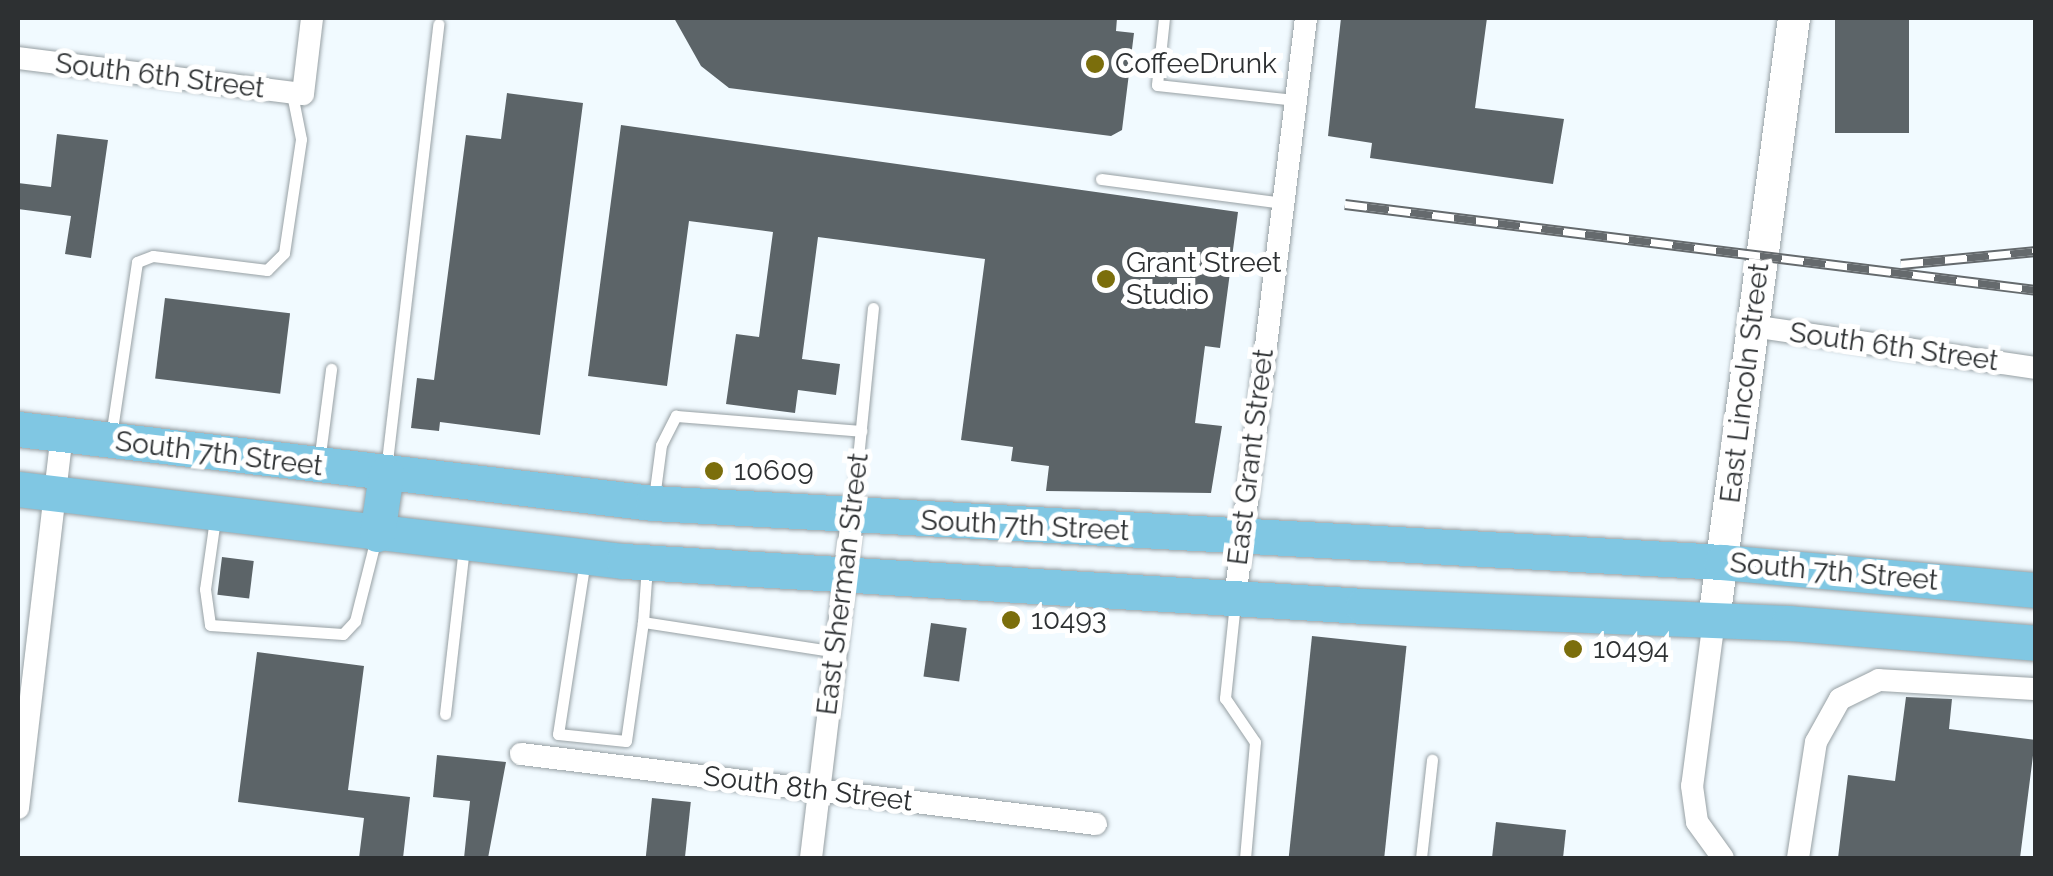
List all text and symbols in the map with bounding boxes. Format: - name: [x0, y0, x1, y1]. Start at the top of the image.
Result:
- street label: South 6th Street: [53, 46, 267, 106]
- place label: CoffeeDrunk: [1115, 47, 1277, 81]
- marker: CoffeeDrunk: [1084, 53, 1106, 75]
- place label: Grant Street Studio: [1126, 246, 1281, 312]
- street label: East Lincoln Street: [1714, 261, 1776, 505]
- marker: Grant Street Studio: [1095, 268, 1117, 290]
- street label: South 6th Street: [1787, 316, 2001, 378]
- street label: East Grant Street: [1221, 347, 1281, 567]
- street label: South 7th Street: [113, 425, 325, 483]
- street label: East Sherman Street: [810, 451, 876, 717]
- place label: 10609: [734, 454, 814, 488]
- marker: 10609: [703, 460, 725, 482]
- street label: South 7th Street: [920, 504, 1130, 548]
- street label: South 7th Street: [1729, 546, 1939, 598]
- place label: 10493: [1031, 603, 1107, 637]
- marker: 10493: [1000, 609, 1022, 631]
- place label: 10494: [1593, 632, 1669, 666]
- marker: 10494: [1562, 638, 1584, 660]
- street label: South 8th Street: [702, 760, 914, 818]

